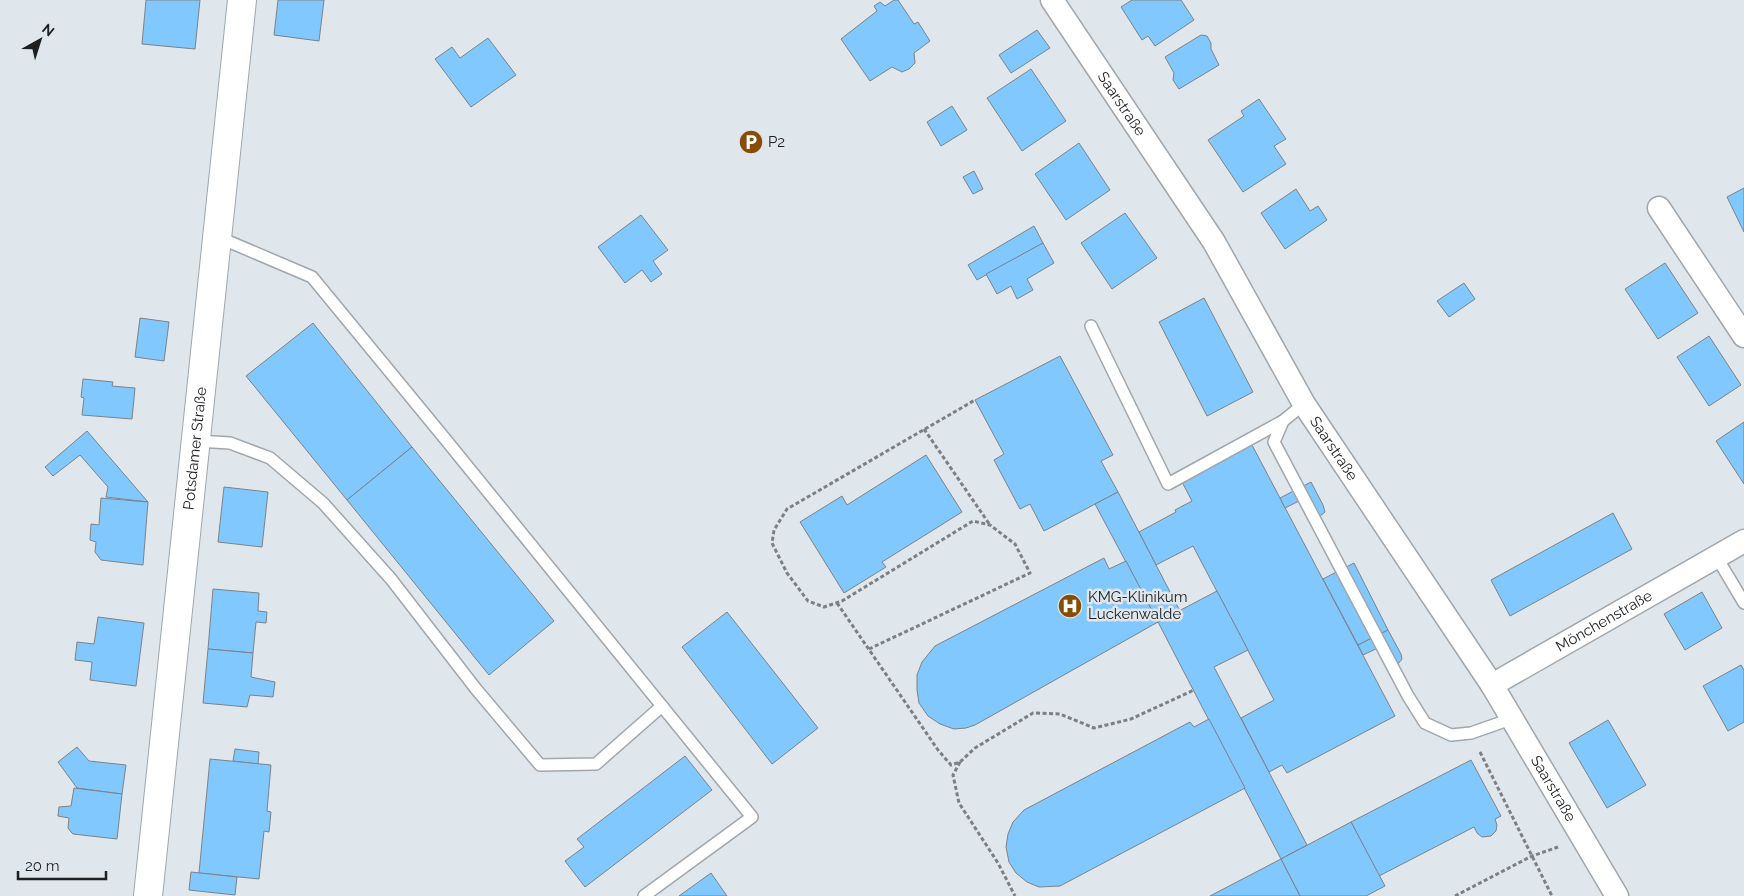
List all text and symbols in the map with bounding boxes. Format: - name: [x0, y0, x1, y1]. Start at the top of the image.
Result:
- north arrow: [15, 15, 65, 65]
- text: N: [39, 20, 57, 39]
- street label: Saarstraße: [1094, 68, 1150, 140]
- parking icon: P2: [738, 129, 764, 155]
- place label: P2: [768, 133, 785, 151]
- street label: Potsdamer Straße: [180, 386, 210, 511]
- street label: Saarstraße: [1306, 413, 1362, 484]
- street label: Mönchenstraße: [1553, 586, 1656, 656]
- place label: KMG-Klinikum Luckenwalde: [1088, 588, 1188, 623]
- hospital icon: KMG-Klinikum Luckenwalde: [1057, 593, 1083, 619]
- street label: Saarstraße: [1527, 752, 1580, 825]
- scale bar: [18, 848, 105, 880]
- text: 20 m: [25, 857, 60, 875]

